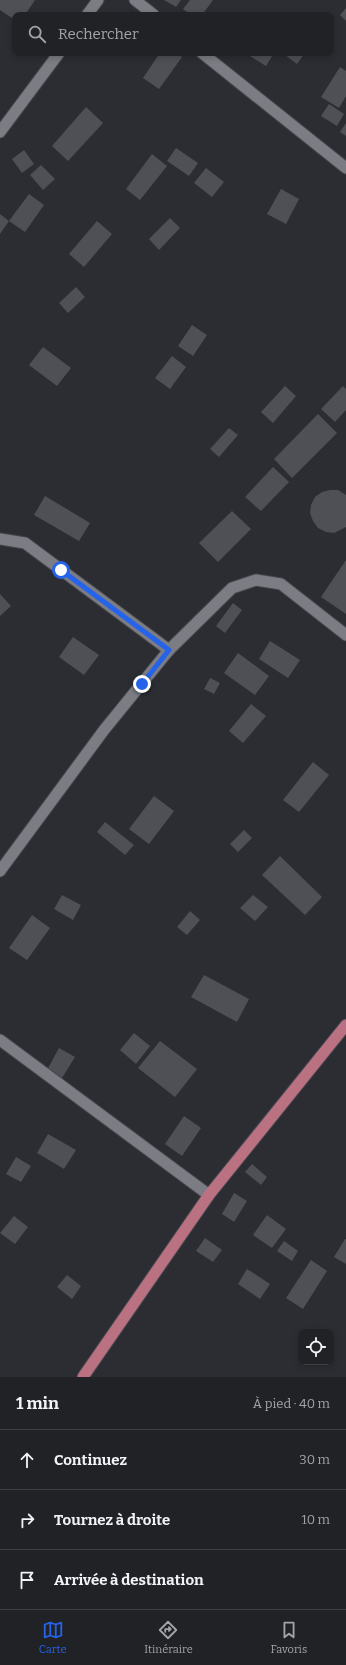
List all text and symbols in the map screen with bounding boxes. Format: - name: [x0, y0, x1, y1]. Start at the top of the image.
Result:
- search box: [12, 12, 334, 56]
- icon: search: [26, 23, 48, 45]
- text: Rechercher: [58, 25, 139, 43]
- route start: [52, 561, 70, 579]
- route end: [133, 675, 151, 693]
- map controls: [298, 1329, 334, 1365]
- button: locate: [298, 1329, 334, 1365]
- text: 1 min: [16, 1393, 59, 1414]
- text: À pied · 40 m: [253, 1396, 330, 1411]
- icon: ahead: [16, 1449, 38, 1471]
- text: Continuez: [54, 1451, 127, 1469]
- text: 30 m: [299, 1452, 330, 1467]
- icon: right: [16, 1509, 38, 1531]
- text: Tournez à droite: [54, 1511, 170, 1529]
- text: 10 m: [301, 1512, 330, 1527]
- icon: arrive: [16, 1569, 38, 1591]
- text: Arrivée à destination: [54, 1571, 204, 1589]
- tab: Carte: [39, 1619, 66, 1656]
- tab: Itinéraire: [144, 1619, 193, 1656]
- tab: Favoris: [270, 1619, 307, 1656]

